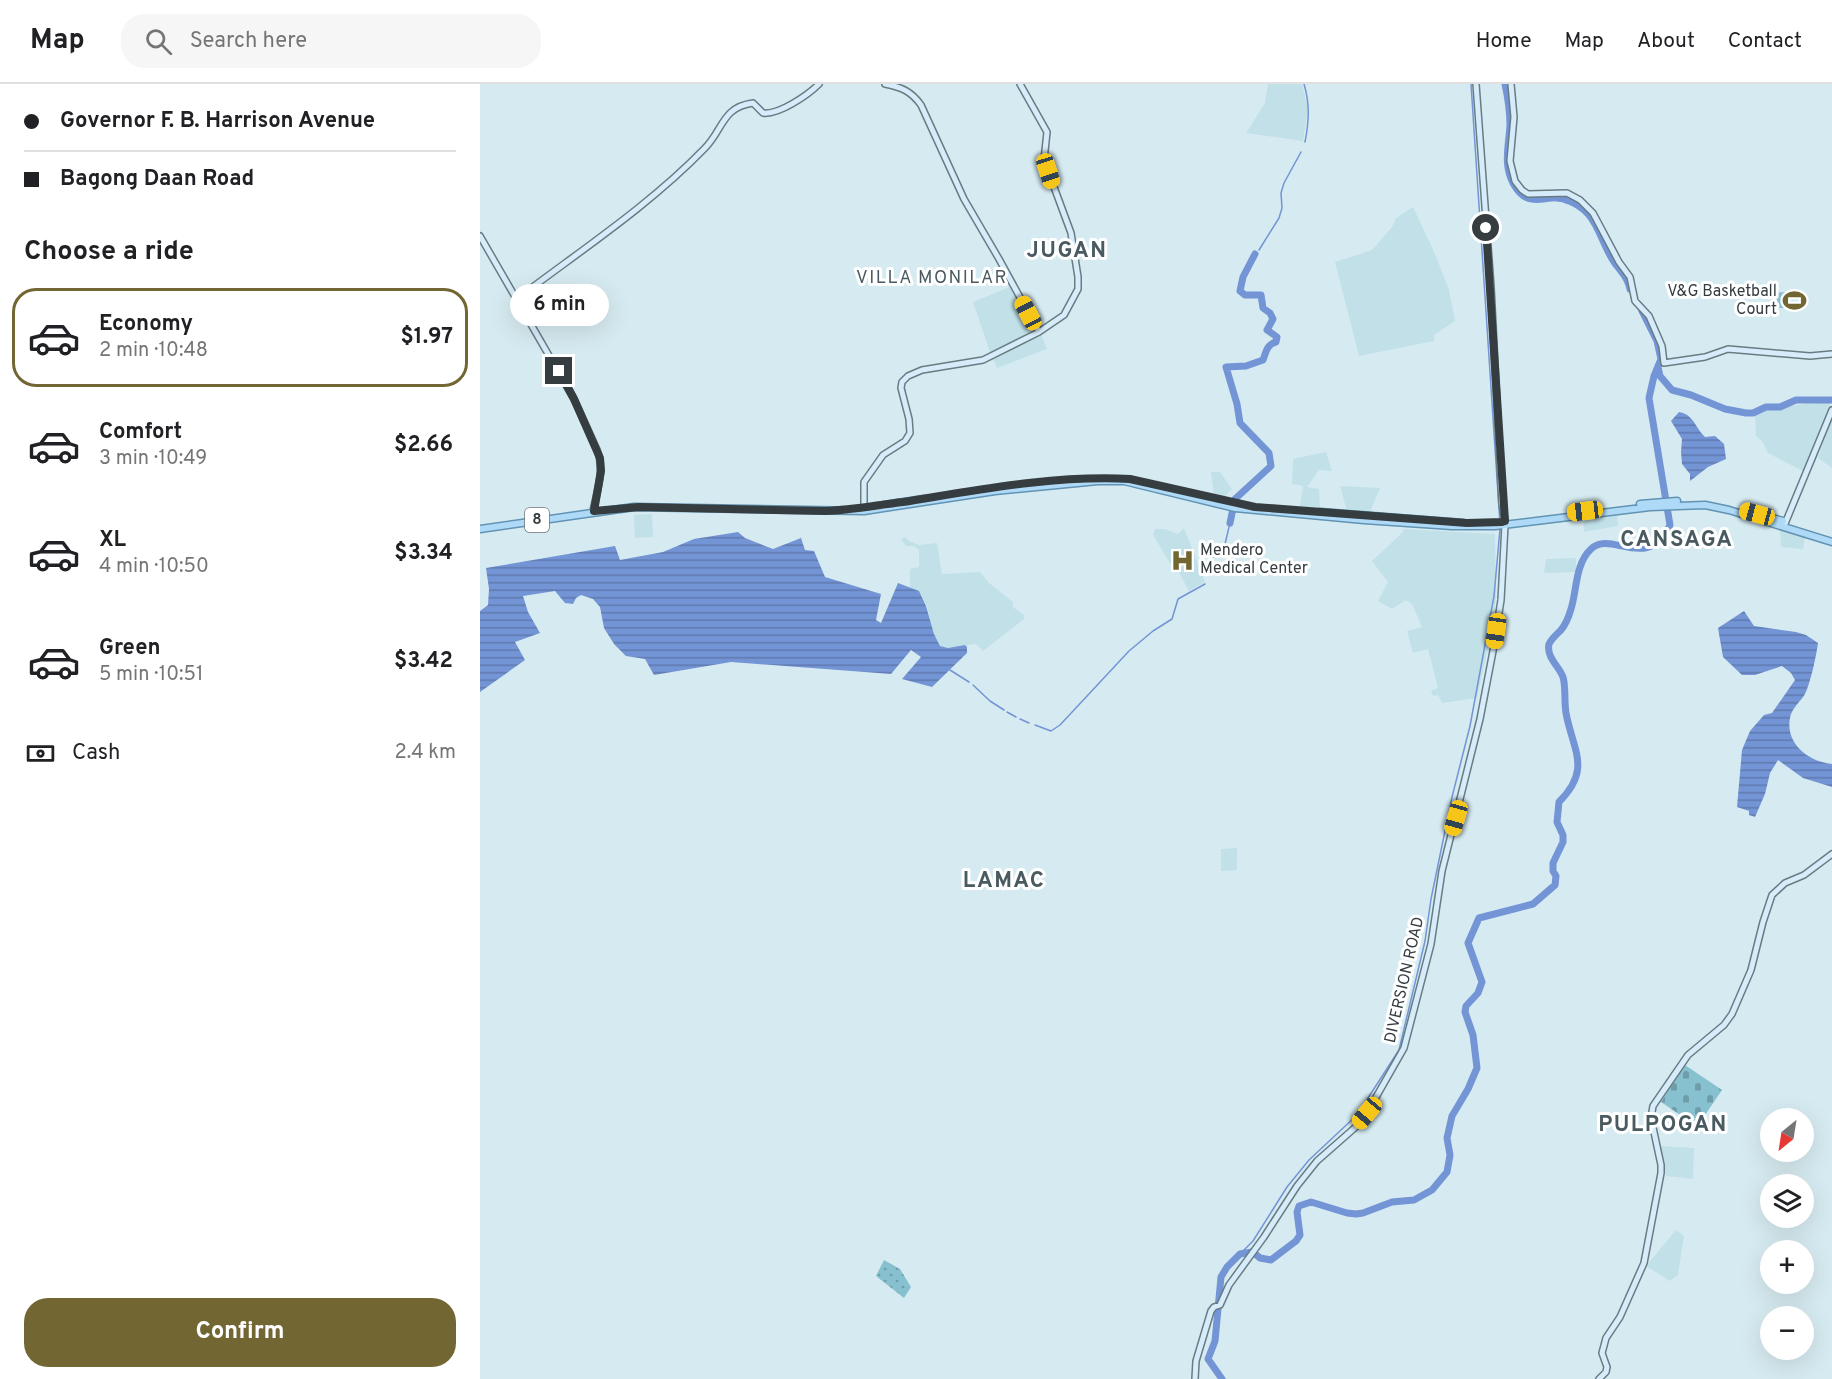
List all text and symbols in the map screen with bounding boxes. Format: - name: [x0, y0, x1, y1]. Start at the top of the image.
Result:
- search box: [121, 14, 541, 68]
- text: Map: [30, 23, 85, 59]
- icon: search: [142, 25, 175, 58]
- text: Search here: [190, 28, 307, 55]
- text: Home: [1476, 28, 1532, 55]
- text: Map: [1565, 28, 1604, 55]
- text: About: [1637, 28, 1695, 55]
- text: Contact: [1728, 28, 1802, 55]
- text: Governor F. B. Harrison Avenue: [60, 108, 375, 135]
- car: [1034, 151, 1062, 191]
- text: Bagong Daan Road: [60, 166, 254, 193]
- route start: [1472, 214, 1499, 241]
- text: Choose a ride: [24, 235, 194, 269]
- district label: JUGAN: [1027, 238, 1107, 265]
- district label: VILLA MONILAR: [856, 267, 1008, 290]
- place label: V&G Basketball Court: [1667, 282, 1777, 320]
- callout: 6 min: [509, 284, 608, 326]
- sports icon: V&G Basketball Court: [1782, 288, 1808, 314]
- text: 6 min: [533, 292, 586, 318]
- car: [1012, 293, 1044, 333]
- icon: car: [27, 311, 81, 365]
- text: Economy: [99, 311, 193, 338]
- text: $1.97: [401, 324, 453, 351]
- text: 2 min · 10:48: [99, 338, 208, 364]
- route end: [545, 357, 572, 384]
- icon: car: [27, 419, 81, 473]
- text: Comfort: [99, 419, 182, 446]
- text: $2.66: [394, 432, 453, 459]
- text: 3 min · 10:49: [99, 446, 207, 472]
- car: [1566, 500, 1604, 522]
- car: [1737, 501, 1777, 527]
- road number: 8: [525, 508, 549, 532]
- icon: car: [27, 527, 81, 581]
- text: XL: [99, 527, 126, 554]
- district label: CANSAGA: [1620, 527, 1734, 554]
- text: $3.34: [394, 540, 453, 567]
- place label: Mendero Medical Center: [1200, 541, 1308, 579]
- hospital icon: Mendero Medical Center: [1169, 547, 1195, 573]
- text: 4 min · 10:50: [99, 554, 209, 580]
- car: [1485, 612, 1507, 650]
- icon: car: [27, 635, 81, 689]
- text: Green: [99, 635, 161, 662]
- text: $3.42: [394, 648, 453, 675]
- text: 5 min · 10:51: [99, 662, 203, 688]
- icon: cash: [24, 737, 57, 770]
- text: Cash: [72, 740, 121, 767]
- text: 2.4 km: [394, 740, 456, 766]
- car: [1442, 798, 1470, 838]
- district label: LAMAC: [963, 868, 1045, 895]
- street label: DIVERSION ROAD: [1381, 915, 1429, 1045]
- car: [1349, 1093, 1385, 1133]
- north arrow: [1760, 1108, 1814, 1162]
- map controls: [1760, 1108, 1814, 1360]
- district label: PULPOGAN: [1598, 1112, 1728, 1139]
- button: layers: [1760, 1174, 1814, 1228]
- button: +: [1760, 1240, 1814, 1294]
- button: Confirm: [24, 1298, 456, 1367]
- button: −: [1760, 1306, 1814, 1360]

